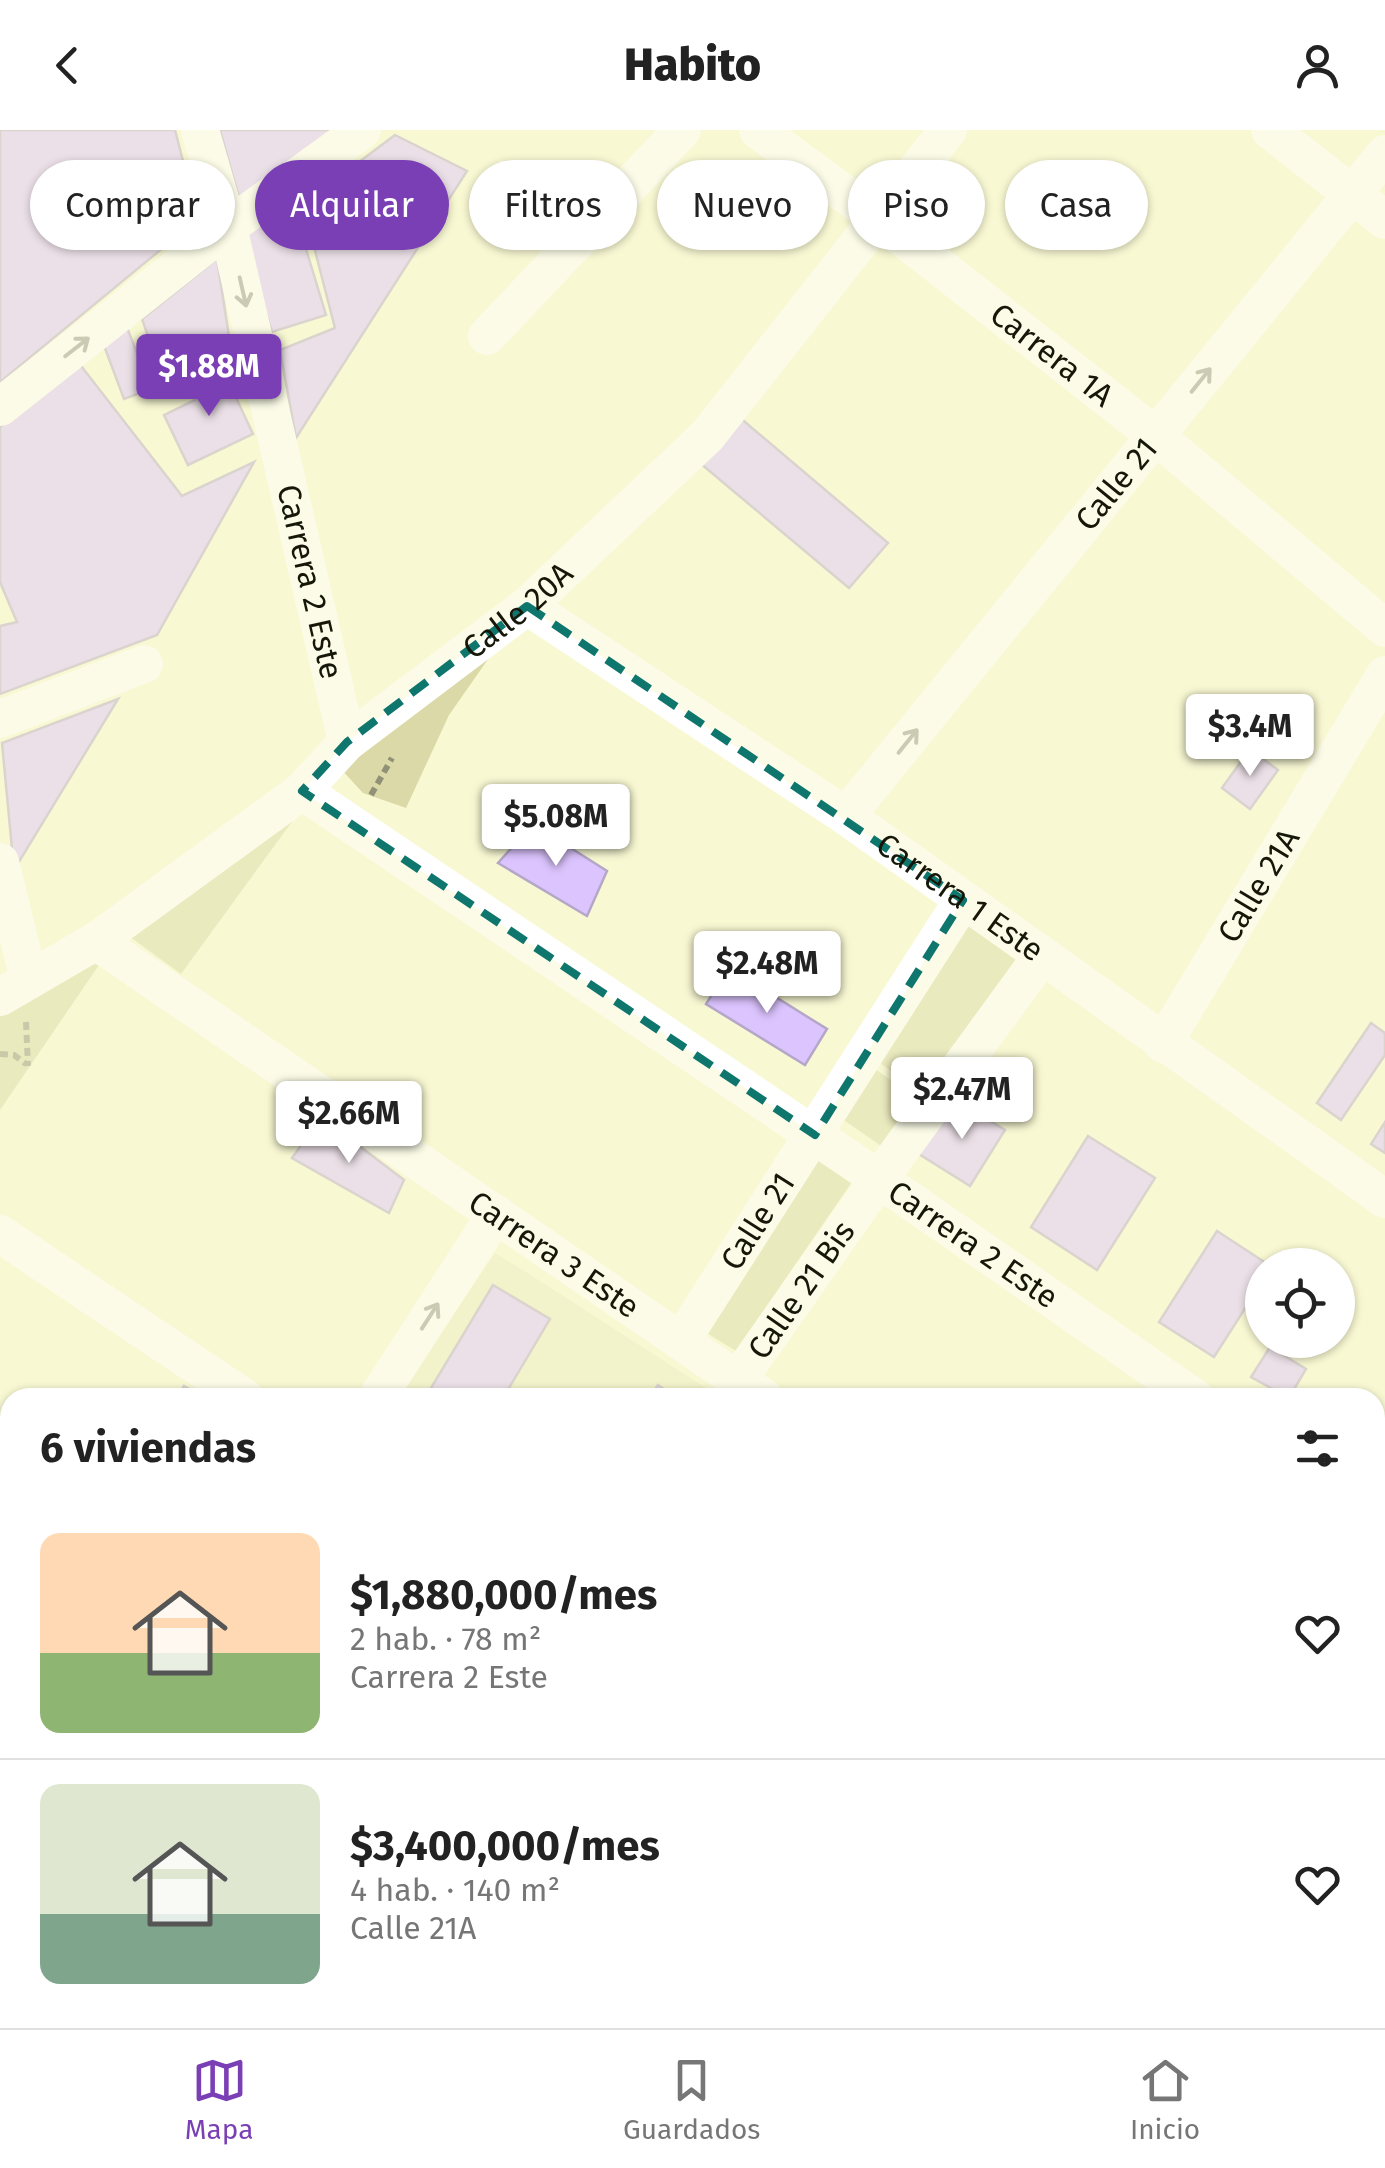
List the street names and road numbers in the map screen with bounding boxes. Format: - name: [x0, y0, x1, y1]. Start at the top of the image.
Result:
- street label: Carrera 1A: [983, 295, 1122, 415]
- street label: Calle 21: [1067, 430, 1165, 538]
- street label: Carrera 2 Este: [269, 481, 351, 683]
- street label: Calle 20A: [455, 554, 581, 667]
- street label: Calle 21A: [1209, 821, 1308, 949]
- street label: Carrera 1 Este: [869, 825, 1051, 969]
- street label: Calle 21: [712, 1166, 803, 1277]
- street label: Carrera 2 Este: [881, 1172, 1066, 1316]
- street label: Carrera 3 Este: [462, 1183, 647, 1326]
- street label: Calle 21 Bis: [740, 1214, 863, 1366]

